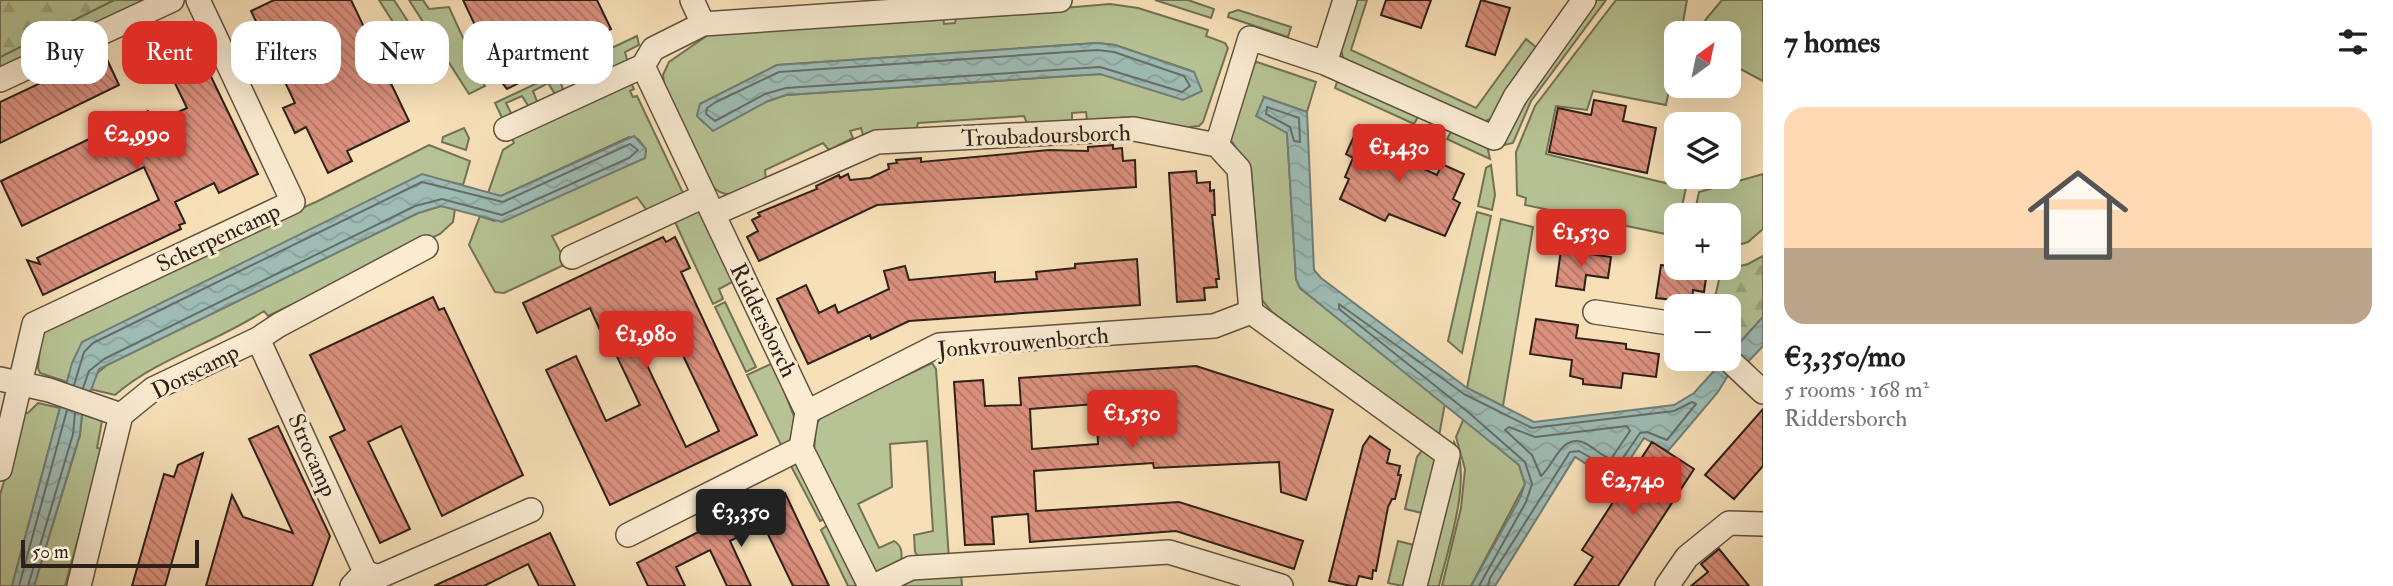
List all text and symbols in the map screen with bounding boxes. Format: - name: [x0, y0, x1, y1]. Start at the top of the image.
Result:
- chip: Buy: [21, 21, 108, 84]
- chip: Rent: [122, 21, 217, 84]
- chip: Filters: [231, 21, 341, 84]
- chip: New: [355, 21, 449, 84]
- chip: Apartment: [463, 21, 613, 84]
- north arrow: [1664, 21, 1741, 98]
- map controls: [1664, 21, 1741, 371]
- icon: filters: [2334, 23, 2372, 61]
- text: 7 homes: [1784, 24, 1880, 61]
- pin: €2,990: [80, 111, 194, 171]
- button: layers: [1664, 112, 1741, 189]
- street label: Troubadoursborch: [961, 118, 1131, 153]
- text: €2,990: [104, 119, 170, 148]
- pin: €1,430: [1342, 124, 1456, 184]
- text: €1,430: [1369, 132, 1429, 161]
- icon: home: [2015, 152, 2141, 278]
- street label: Scherpencamp: [152, 196, 285, 280]
- button: +: [1664, 203, 1741, 280]
- pin: €1,530: [1524, 210, 1638, 269]
- text: €1,530: [1552, 217, 1610, 246]
- street label: Riddersborch: [723, 258, 804, 382]
- button: −: [1664, 294, 1741, 371]
- pin: €1,980: [589, 312, 703, 371]
- text: €1,980: [615, 319, 677, 348]
- street label: Jonkvrouwenborch: [935, 321, 1110, 365]
- street label: Dorscamp: [147, 337, 244, 407]
- text: €3,350/mo: [1784, 338, 1905, 375]
- text: 5 rooms · 168 m²: [1784, 375, 1929, 404]
- pin: €1,530: [1075, 391, 1189, 450]
- text: €1,530: [1103, 398, 1161, 427]
- text: Riddersborch: [1784, 404, 1907, 433]
- street label: Strocamp: [280, 409, 344, 502]
- pin: €2,740: [1576, 458, 1690, 517]
- text: €2,740: [1601, 465, 1665, 494]
- pin: €3,350: [684, 490, 798, 549]
- text: €3,350: [712, 497, 770, 526]
- scale bar: [21, 537, 200, 569]
- text: 50 m: [32, 540, 69, 564]

